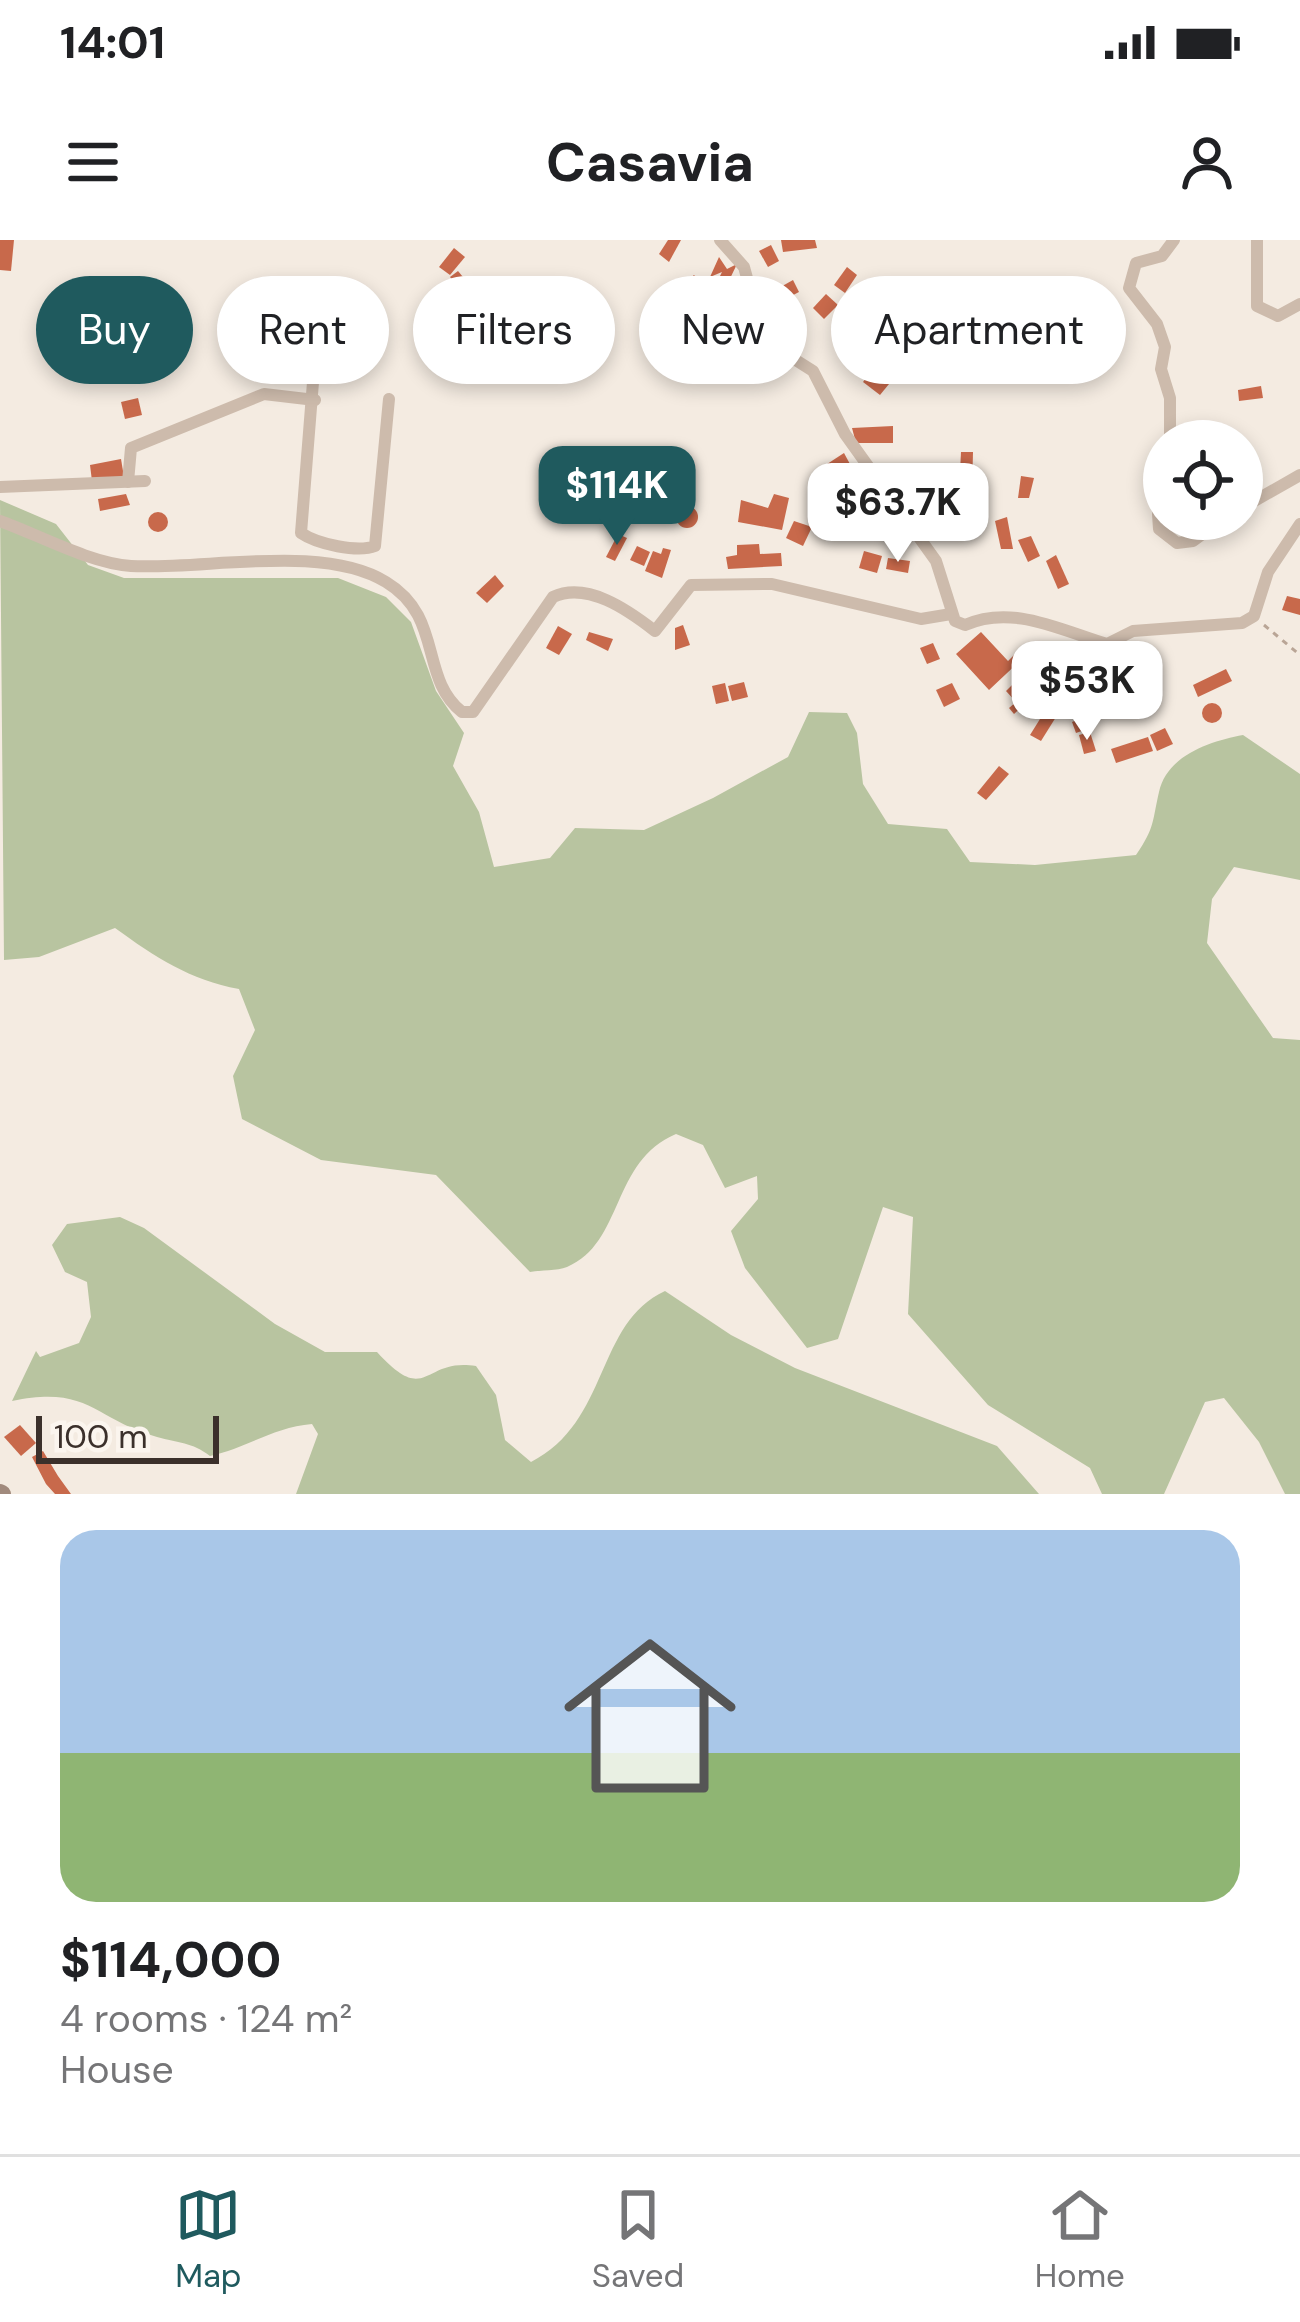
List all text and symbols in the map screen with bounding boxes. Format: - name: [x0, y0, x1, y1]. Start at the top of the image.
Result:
- text: 14:01: [60, 13, 165, 72]
- text: Casavia: [546, 127, 754, 198]
- icon: menu: [60, 129, 126, 195]
- icon: person: [1174, 129, 1240, 195]
- chip: Buy: [36, 276, 193, 384]
- chip: Rent: [217, 276, 389, 384]
- chip: Filters: [413, 276, 615, 384]
- chip: New: [639, 276, 807, 384]
- chip: Apartment: [831, 276, 1126, 384]
- map controls: [1143, 420, 1263, 540]
- button: locate: [1143, 420, 1263, 540]
- pin: $114K: [533, 446, 701, 548]
- text: $114K: [566, 459, 668, 510]
- pin: $63.7K: [800, 463, 996, 565]
- text: $63.7K: [835, 476, 961, 527]
- pin: $53K: [1016, 641, 1158, 743]
- text: $53K: [1039, 654, 1135, 705]
- scale bar: [36, 1410, 219, 1463]
- text: 100 m: [54, 1415, 148, 1458]
- icon: home: [542, 1608, 758, 1824]
- text: $114,000: [60, 1926, 281, 1993]
- text: 4 rooms · 124 m²: [60, 1993, 352, 2044]
- text: House: [60, 2044, 174, 2095]
- tab: Map: [175, 2182, 242, 2297]
- tab: Saved: [592, 2182, 684, 2297]
- tab: Home: [1035, 2182, 1125, 2297]

